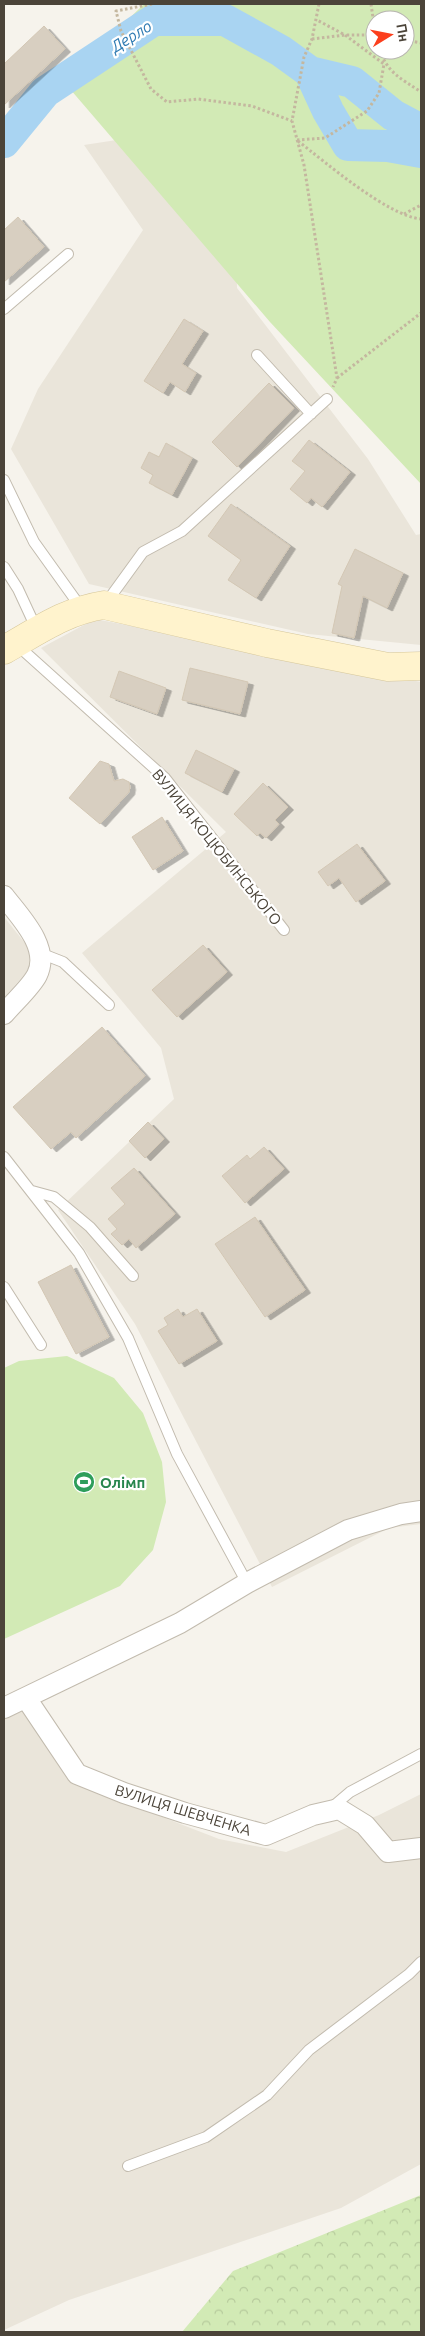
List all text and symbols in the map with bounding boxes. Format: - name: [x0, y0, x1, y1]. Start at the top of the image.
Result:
- north arrow: [365, 10, 415, 60]
- water label: Дерло: [106, 16, 155, 57]
- text: Пн: [393, 22, 412, 43]
- street label: ВУЛИЦЯ КОЦЮБИНСЬКОГО: [149, 766, 285, 928]
- sports icon: Олімп: [72, 1470, 96, 1494]
- place label: Олімп: [100, 1474, 145, 1491]
- street label: ВУЛИЦЯ ШЕВЧЕНКА: [113, 1781, 253, 1839]

